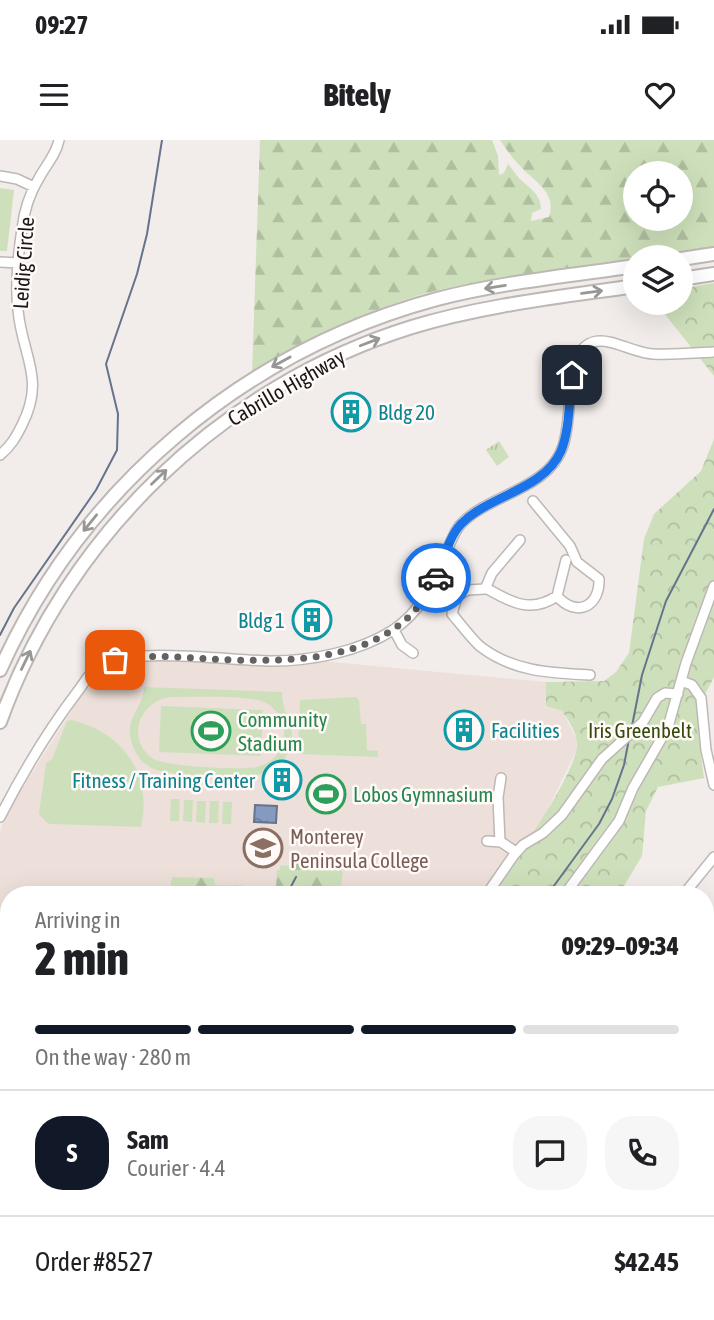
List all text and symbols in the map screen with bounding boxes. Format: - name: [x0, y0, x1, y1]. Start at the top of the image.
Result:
- text: 09:27: [35, 10, 89, 40]
- icon: menu: [35, 76, 73, 114]
- text: Bitely: [323, 76, 391, 113]
- icon: heart: [641, 76, 679, 114]
- map controls: [623, 161, 693, 315]
- button: locate: [623, 161, 693, 231]
- street label: Leidig Circle: [8, 216, 38, 310]
- button: layers: [623, 245, 693, 315]
- one-way arrow: [484, 281, 507, 294]
- one-way arrow: [580, 286, 603, 299]
- one-way arrow: [359, 334, 381, 347]
- street label: Cabrillo Highway: [223, 344, 349, 430]
- pin: [542, 345, 602, 405]
- one-way arrow: [272, 355, 292, 369]
- icon: home: [553, 356, 591, 394]
- building icon: Bldg 20: [330, 391, 372, 433]
- place label: Bldg 20: [378, 400, 435, 424]
- one-way arrow: [151, 468, 168, 485]
- one-way arrow: [82, 514, 98, 532]
- courier: [401, 543, 471, 613]
- icon: car: [417, 559, 455, 597]
- building icon: Bldg 1: [291, 599, 333, 641]
- place label: Bldg 1: [238, 608, 285, 632]
- pin: [85, 630, 145, 690]
- icon: bag: [96, 641, 134, 679]
- one-way arrow: [20, 650, 34, 671]
- place label: Community Stadium: [238, 707, 328, 755]
- building icon: Facilities: [443, 709, 485, 751]
- sports icon: Community Stadium: [190, 710, 232, 752]
- place label: Facilities: [491, 718, 560, 742]
- park label: Iris Greenbelt: [588, 718, 692, 742]
- building icon: Fitness / Training Center: [261, 759, 303, 801]
- place label: Fitness / Training Center: [72, 768, 256, 792]
- sports icon: Lobos Gymnasium: [305, 773, 347, 815]
- place label: Lobos Gymnasium: [353, 782, 493, 806]
- place label: Monterey Peninsula College: [290, 824, 429, 872]
- school or university icon: Monterey Peninsula College: [242, 827, 284, 869]
- text: Arriving in: [35, 907, 121, 933]
- text: 09:29–09:34: [562, 931, 679, 961]
- text: 2 min: [35, 932, 129, 985]
- text: On the way · 280 m: [35, 1044, 191, 1070]
- button: chat: [513, 1116, 587, 1190]
- button: phone: [605, 1116, 679, 1190]
- text: Sam: [127, 1125, 169, 1155]
- text: S: [67, 1138, 77, 1168]
- text: Courier · 4.4: [127, 1155, 226, 1181]
- text: Order #8527: [35, 1247, 154, 1277]
- text: $42.45: [615, 1247, 679, 1277]

